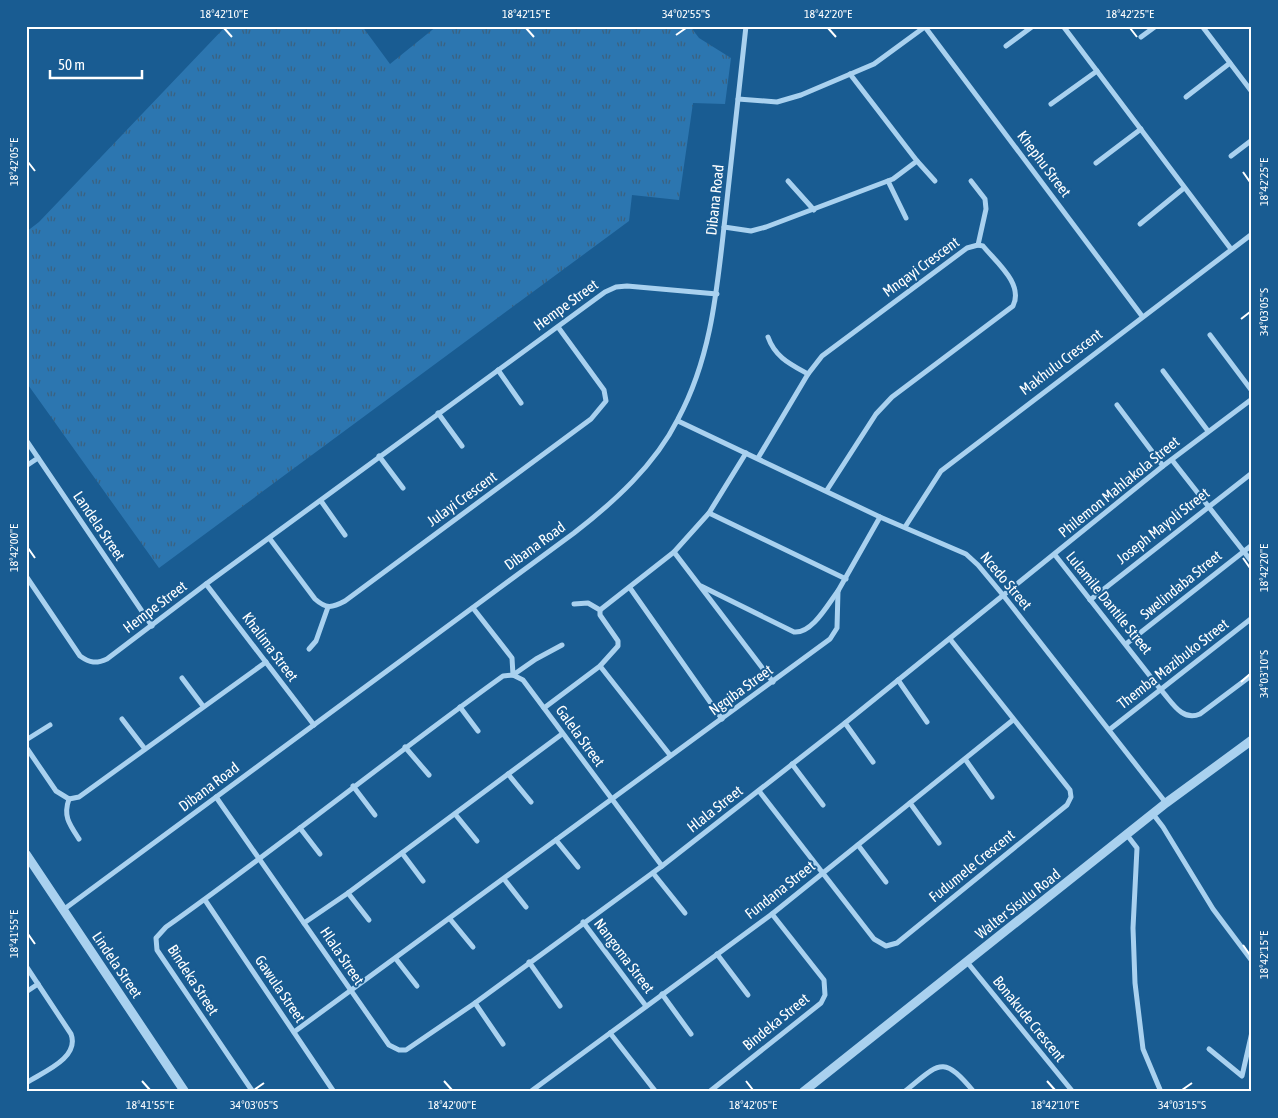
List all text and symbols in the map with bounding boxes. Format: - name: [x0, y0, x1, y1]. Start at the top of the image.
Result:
- text: 18°42'10"E: [200, 7, 248, 21]
- text: 18°42'15"E: [502, 7, 550, 21]
- text: 34°02'55"S: [662, 7, 710, 21]
- text: 18°42'20"E: [804, 7, 852, 21]
- text: 18°42'25"E: [1106, 7, 1154, 21]
- scale bar: [50, 48, 142, 80]
- text: 50 m: [58, 56, 85, 73]
- street label: Khephu Street: [1014, 127, 1075, 200]
- text: 18°42'05"E: [7, 138, 21, 186]
- text: 18°42'25"E: [1257, 158, 1271, 206]
- street label: Dibana Road: [702, 164, 727, 236]
- street label: Mnqayi Crescent: [879, 233, 962, 300]
- street label: Hempe Street: [530, 276, 601, 334]
- text: 34°03'05"S: [1257, 288, 1271, 336]
- street label: Makhulu Crescent: [1016, 325, 1105, 398]
- street label: Philemon Mahlakola Street: [1055, 433, 1182, 541]
- street label: Julayi Crescent: [424, 468, 500, 530]
- street label: Joseph Mayoli Street: [1113, 484, 1212, 567]
- street label: Landela Street: [70, 488, 129, 564]
- street label: Dibana Road: [501, 518, 568, 573]
- text: 18°42'00"E: [7, 524, 21, 572]
- text: 18°42'20"E: [1257, 544, 1271, 592]
- street label: Swelindaba Street: [1137, 547, 1225, 623]
- street label: Ncedo Street: [977, 548, 1035, 613]
- street label: Lulamile Dantile Street: [1063, 548, 1156, 657]
- street label: Hempe Street: [120, 577, 190, 636]
- street label: Khalima Street: [239, 609, 302, 684]
- street label: Themba Mazibuko Street: [1114, 615, 1231, 712]
- text: 34°03'10"S: [1257, 650, 1271, 698]
- street label: Ngqiba Street: [706, 661, 776, 718]
- street label: Galela Street: [553, 702, 608, 770]
- street label: Dibana Road: [175, 758, 242, 815]
- street label: Hlala Street: [684, 782, 746, 835]
- street label: Fudumele Crescent: [926, 826, 1018, 905]
- street label: Fundana Street: [741, 857, 818, 922]
- street label: Walter Sisulu Road: [972, 865, 1064, 942]
- text: 18°41'55"E: [7, 910, 21, 958]
- street label: Nangoma Street: [591, 915, 658, 996]
- street label: Hlala Street: [317, 924, 368, 988]
- street label: Lindela Street: [89, 928, 146, 1001]
- text: 18°42'15"E: [1257, 931, 1271, 979]
- street label: Bindeka Street: [164, 941, 222, 1018]
- street label: Gawula Street: [252, 952, 309, 1025]
- street label: Bonakude Crescent: [990, 972, 1069, 1065]
- street label: Bindeka Street: [739, 990, 812, 1053]
- text: 18°41'55"E: [126, 1098, 174, 1112]
- text: 34°03'05"S: [230, 1098, 278, 1112]
- text: 18°42'00"E: [428, 1098, 476, 1112]
- text: 18°42'05"E: [729, 1098, 777, 1112]
- text: 18°42'10"E: [1031, 1098, 1079, 1112]
- text: 34°03'15"S: [1158, 1098, 1206, 1112]

